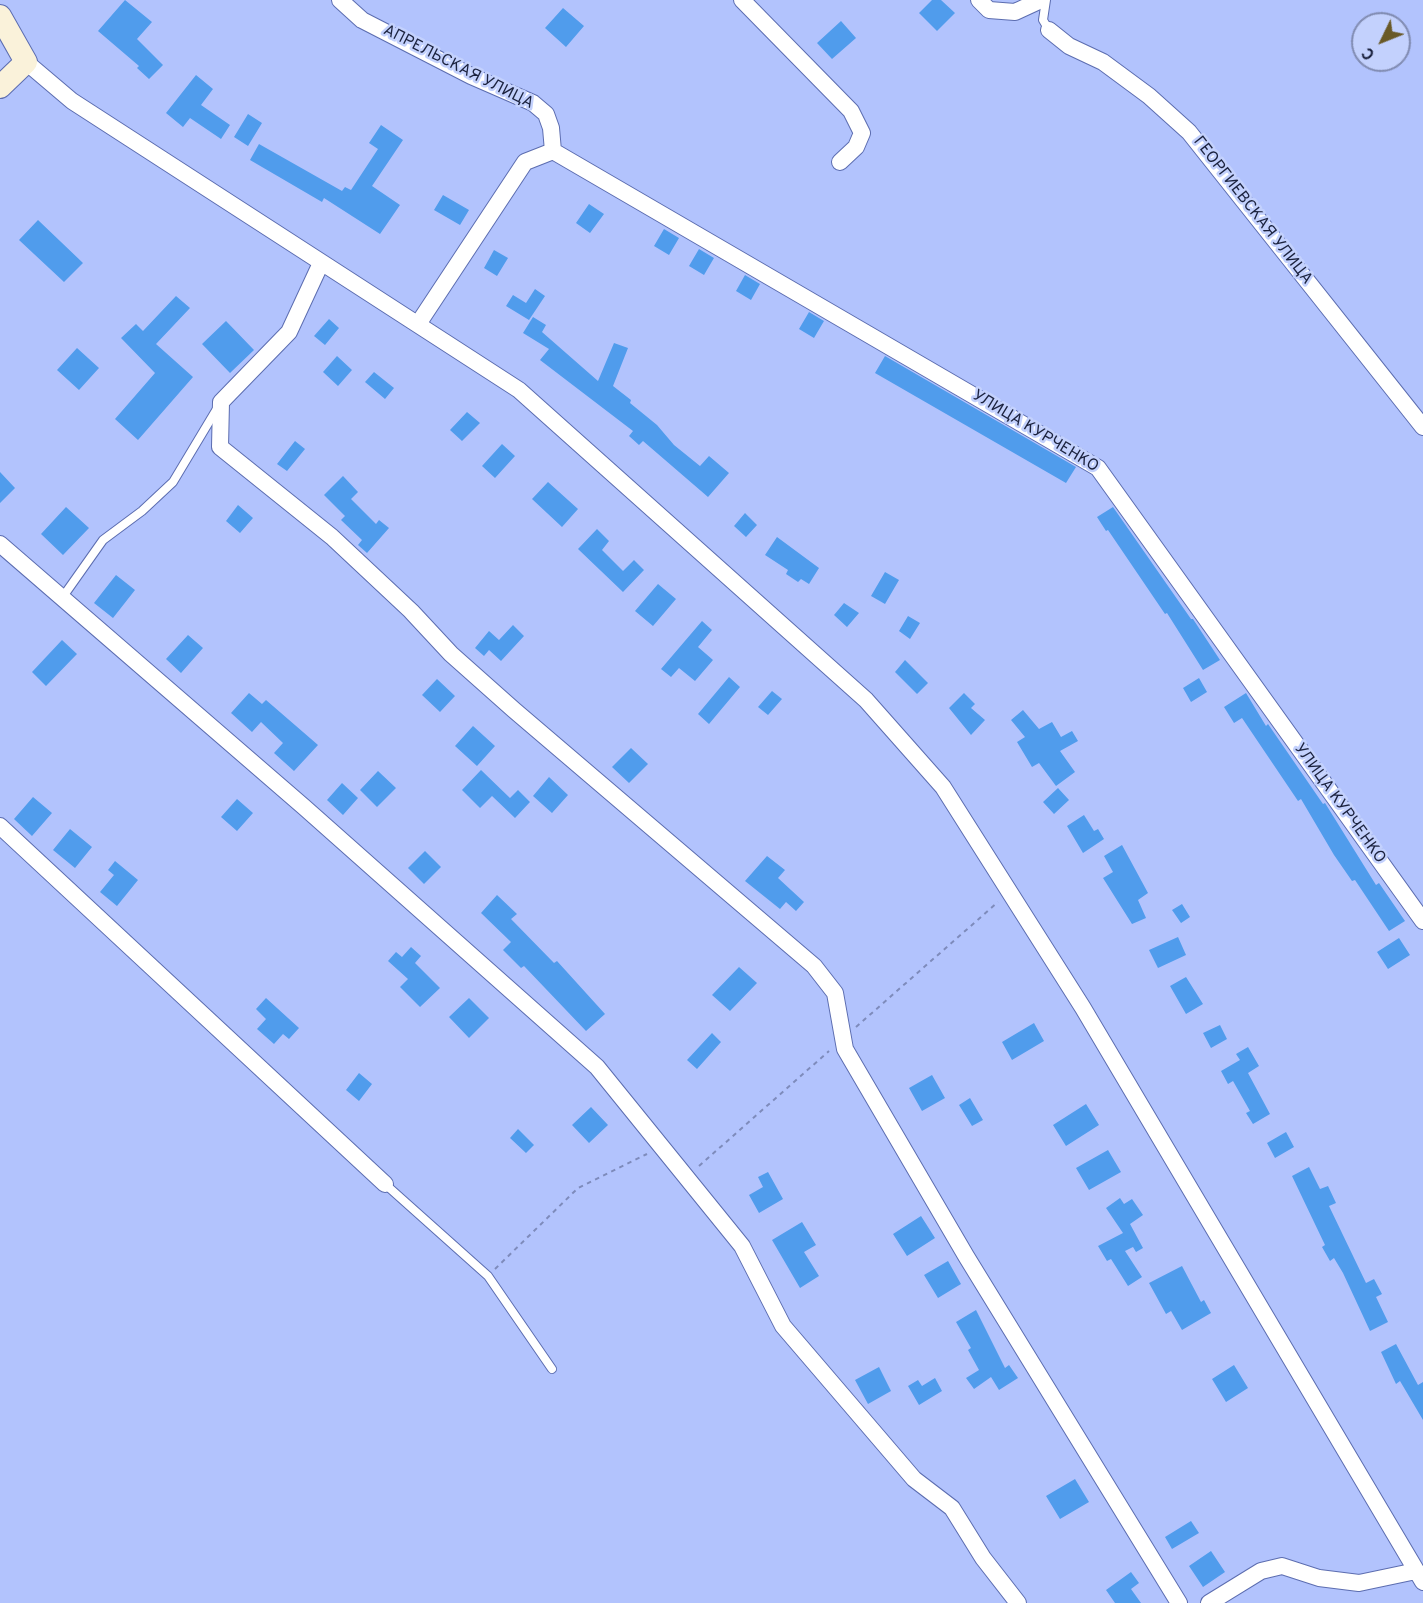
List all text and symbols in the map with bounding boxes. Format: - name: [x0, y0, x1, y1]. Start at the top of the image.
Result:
- north arrow: [1351, 12, 1411, 72]
- street label: АПРЕЛЬСКАЯ УЛИЦА: [380, 22, 536, 114]
- text: С: [1359, 42, 1380, 63]
- street label: ГЕОРГИЕВСКАЯ УЛИЦА: [1188, 133, 1316, 289]
- street label: УЛИЦА КУРЧЕНКО: [968, 387, 1102, 477]
- street label: УЛИЦА КУРЧЕНКО: [1289, 740, 1389, 868]

